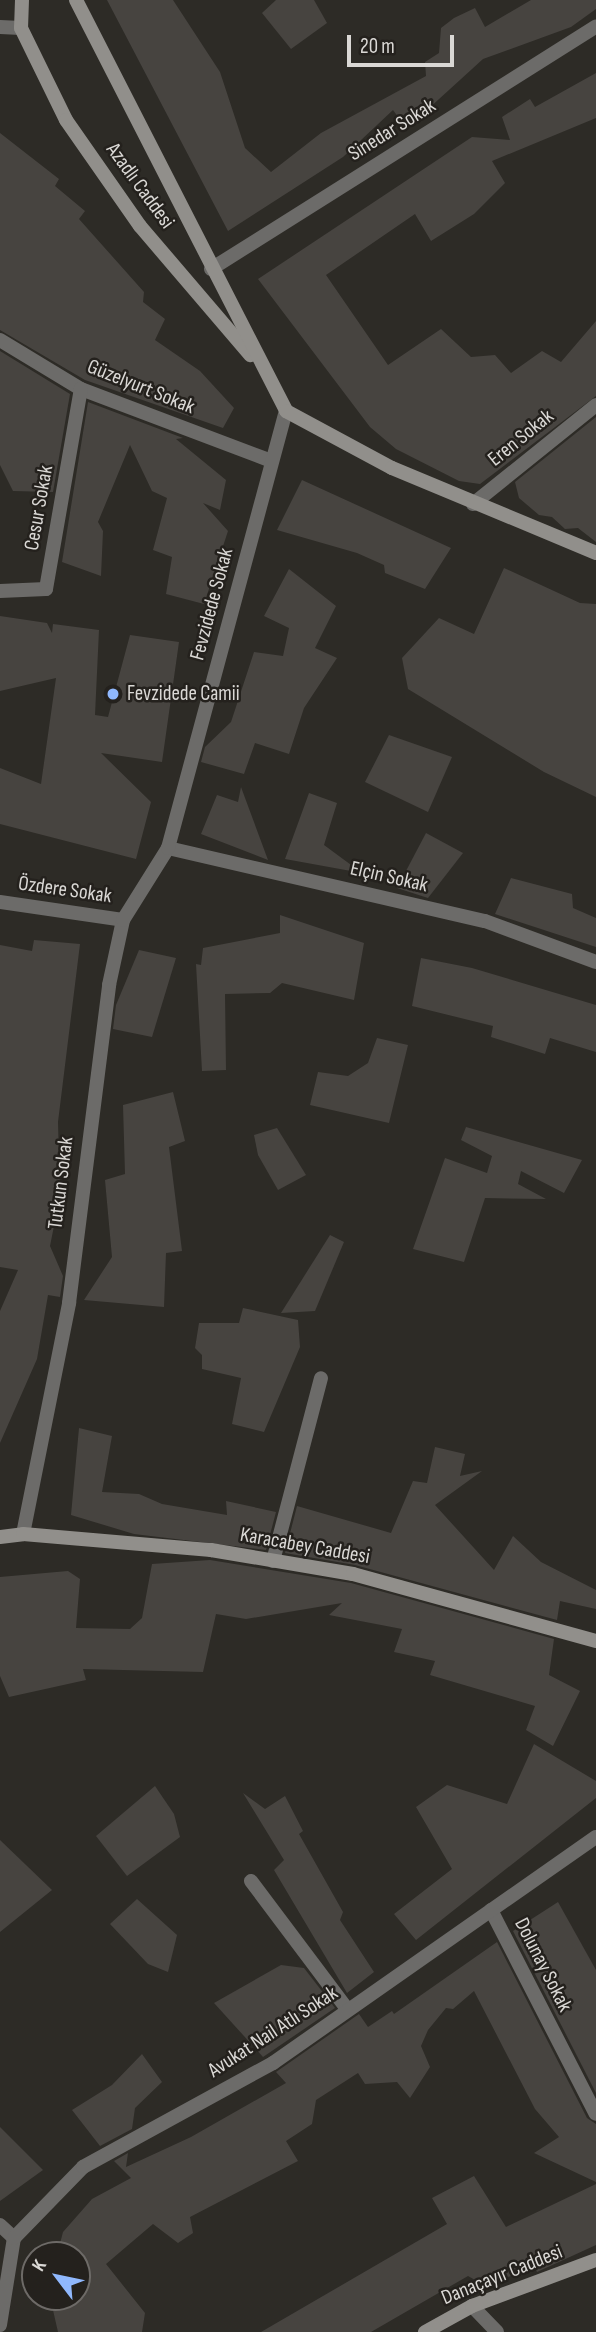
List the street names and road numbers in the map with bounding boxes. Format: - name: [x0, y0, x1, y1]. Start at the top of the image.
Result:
- street label: Sinedar Sokak: [344, 93, 440, 167]
- street label: Azadlı Caddesi: [100, 138, 180, 234]
- street label: Güzelyurt Sokak: [84, 354, 198, 420]
- street label: Eren Sokak: [483, 404, 559, 472]
- street label: Cesur Sokak: [19, 463, 59, 553]
- street label: Fevzidede Sokak: [185, 545, 239, 663]
- street label: Elçin Sokak: [348, 856, 430, 898]
- street label: Özdere Sokak: [17, 871, 113, 909]
- street label: Tutkun Sokak: [43, 1135, 79, 1231]
- street label: Karacabey Caddesi: [238, 1522, 372, 1570]
- street label: Dolunay Sokak: [509, 1914, 577, 2016]
- street label: Avukat Nail Atlı Sokak: [203, 1981, 343, 2083]
- street label: Danaçayır Caddesi: [438, 2239, 566, 2311]

